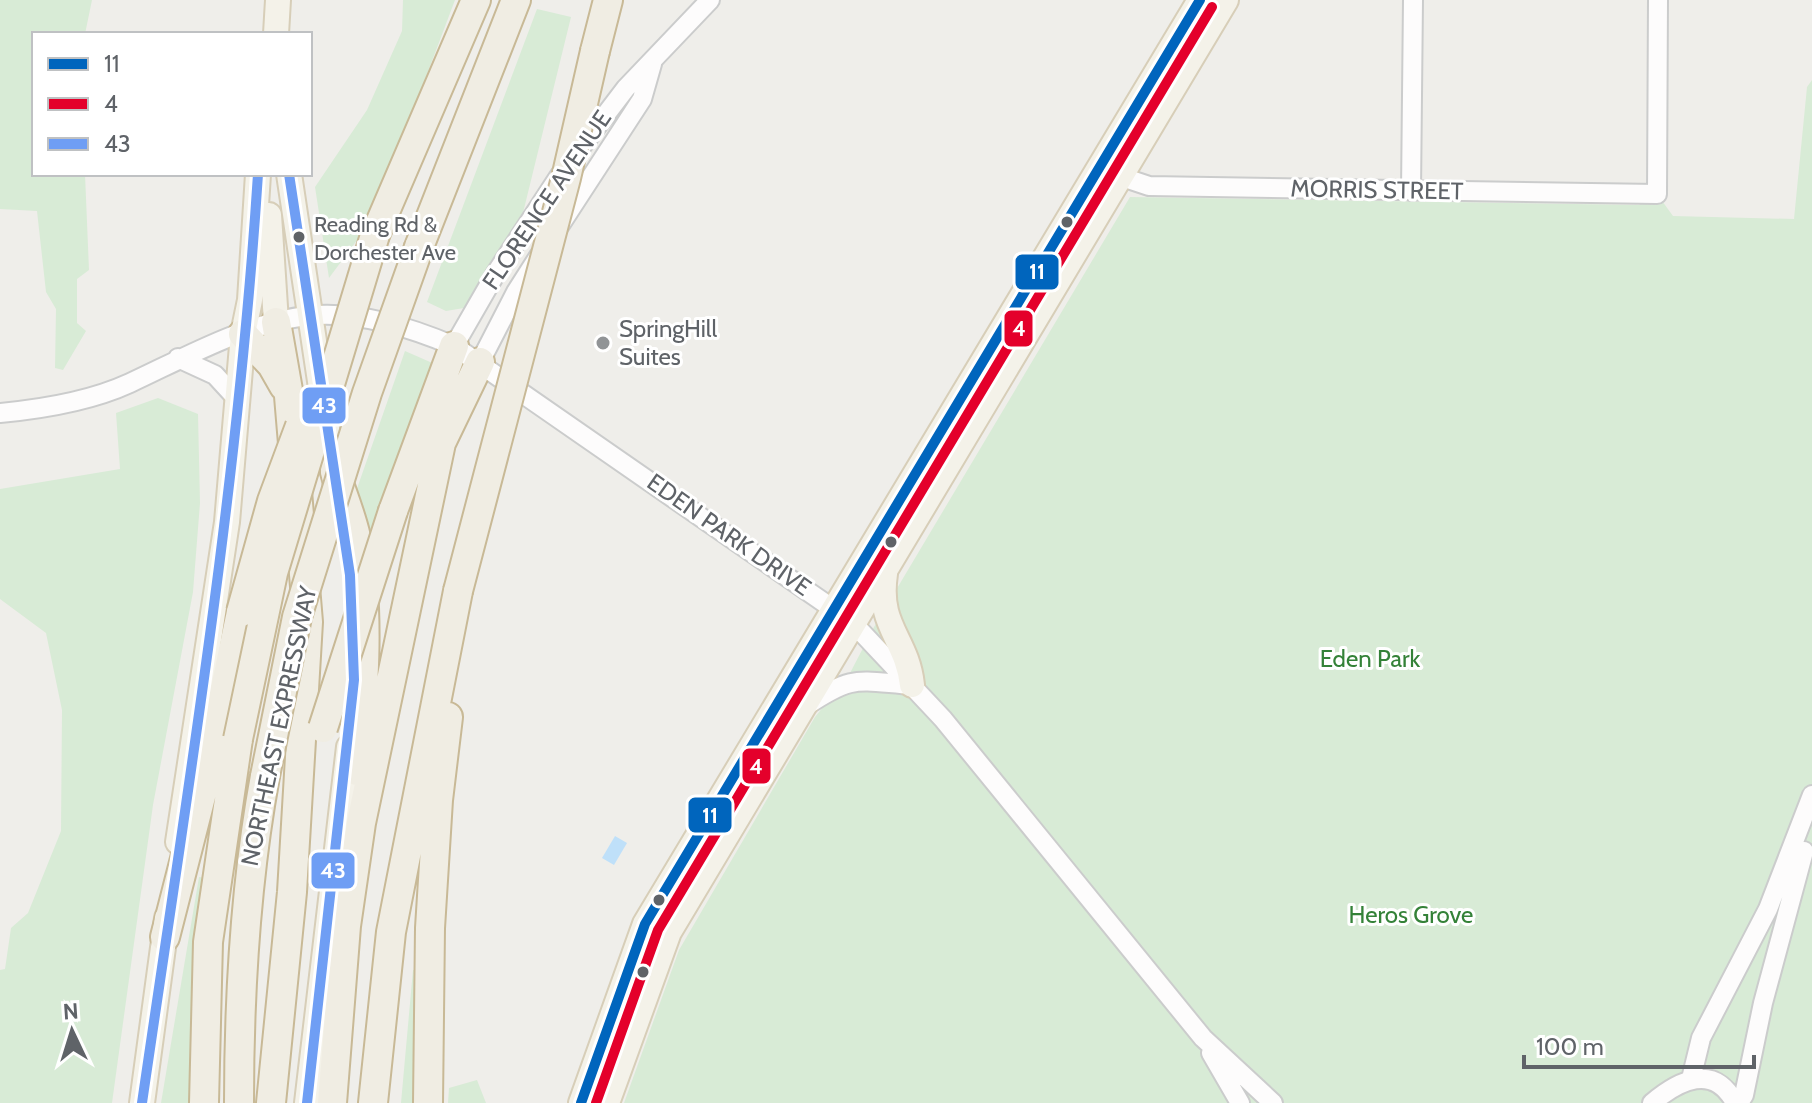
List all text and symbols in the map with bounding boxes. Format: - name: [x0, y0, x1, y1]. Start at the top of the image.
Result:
- legend: [32, 32, 312, 176]
- text: 11: [104, 49, 120, 78]
- text: 4: [104, 89, 118, 118]
- street label: FLORENCE AVENUE: [476, 105, 617, 295]
- text: 43: [104, 129, 131, 158]
- street label: MORRIS STREET: [1290, 173, 1464, 206]
- place label: Reading Rd & Dorchester Ave: [314, 211, 456, 266]
- unlabelled marker: [1059, 214, 1075, 230]
- marker: Reading Rd & Dorchester Ave: [291, 229, 307, 245]
- line badge: 11: [1014, 253, 1060, 291]
- text: 11: [1029, 258, 1045, 285]
- line badge: 4: [1003, 309, 1034, 348]
- place label: SpringHill Suites: [619, 314, 717, 371]
- text: 4: [1012, 315, 1026, 342]
- marker: SpringHill Suites: [594, 334, 612, 352]
- line badge: 43: [301, 386, 347, 425]
- text: 43: [311, 392, 337, 419]
- street label: EDEN PARK DRIVE: [642, 467, 817, 602]
- unlabelled marker: [883, 534, 899, 550]
- street label: NORTHEAST EXPRESSWAY: [235, 583, 322, 868]
- park label: Eden Park: [1320, 644, 1421, 673]
- line badge: 4: [741, 747, 772, 785]
- text: 4: [749, 753, 763, 780]
- line badge: 11: [687, 796, 733, 834]
- text: 11: [702, 802, 718, 829]
- line badge: 43: [310, 851, 356, 890]
- text: 43: [320, 857, 346, 884]
- unlabelled marker: [651, 892, 667, 908]
- park label: Heros Grove: [1349, 900, 1473, 929]
- unlabelled marker: [635, 964, 651, 980]
- north arrow: [32, 991, 112, 1071]
- text: N: [62, 998, 79, 1026]
- scale bar: [1524, 1019, 1754, 1069]
- text: 100 m: [1536, 1032, 1604, 1061]

